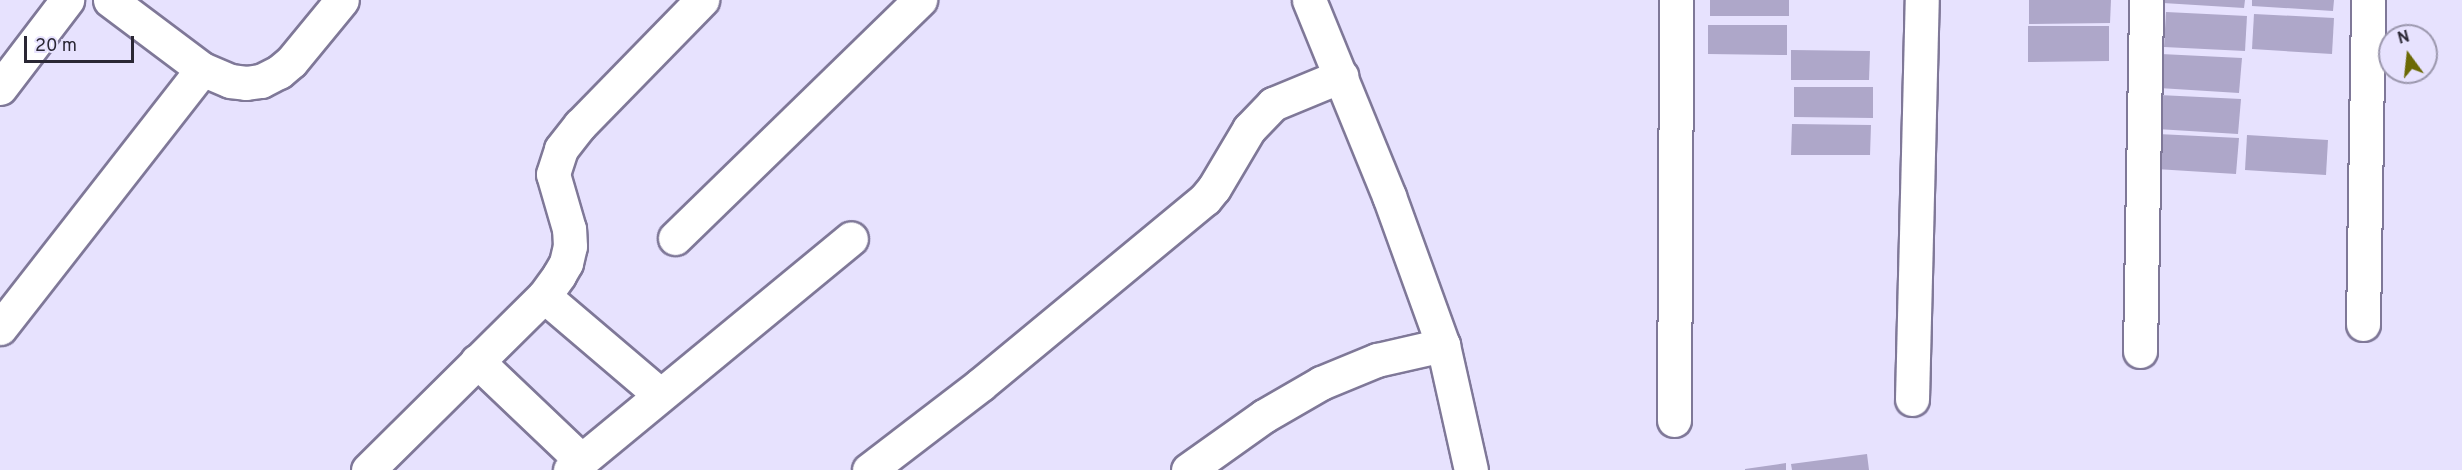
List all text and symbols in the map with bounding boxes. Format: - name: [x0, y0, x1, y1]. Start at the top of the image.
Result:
- scale bar: [27, 24, 136, 62]
- north arrow: [2378, 24, 2438, 84]
- text: N: [2396, 27, 2412, 50]
- text: 20 m: [35, 35, 77, 58]

